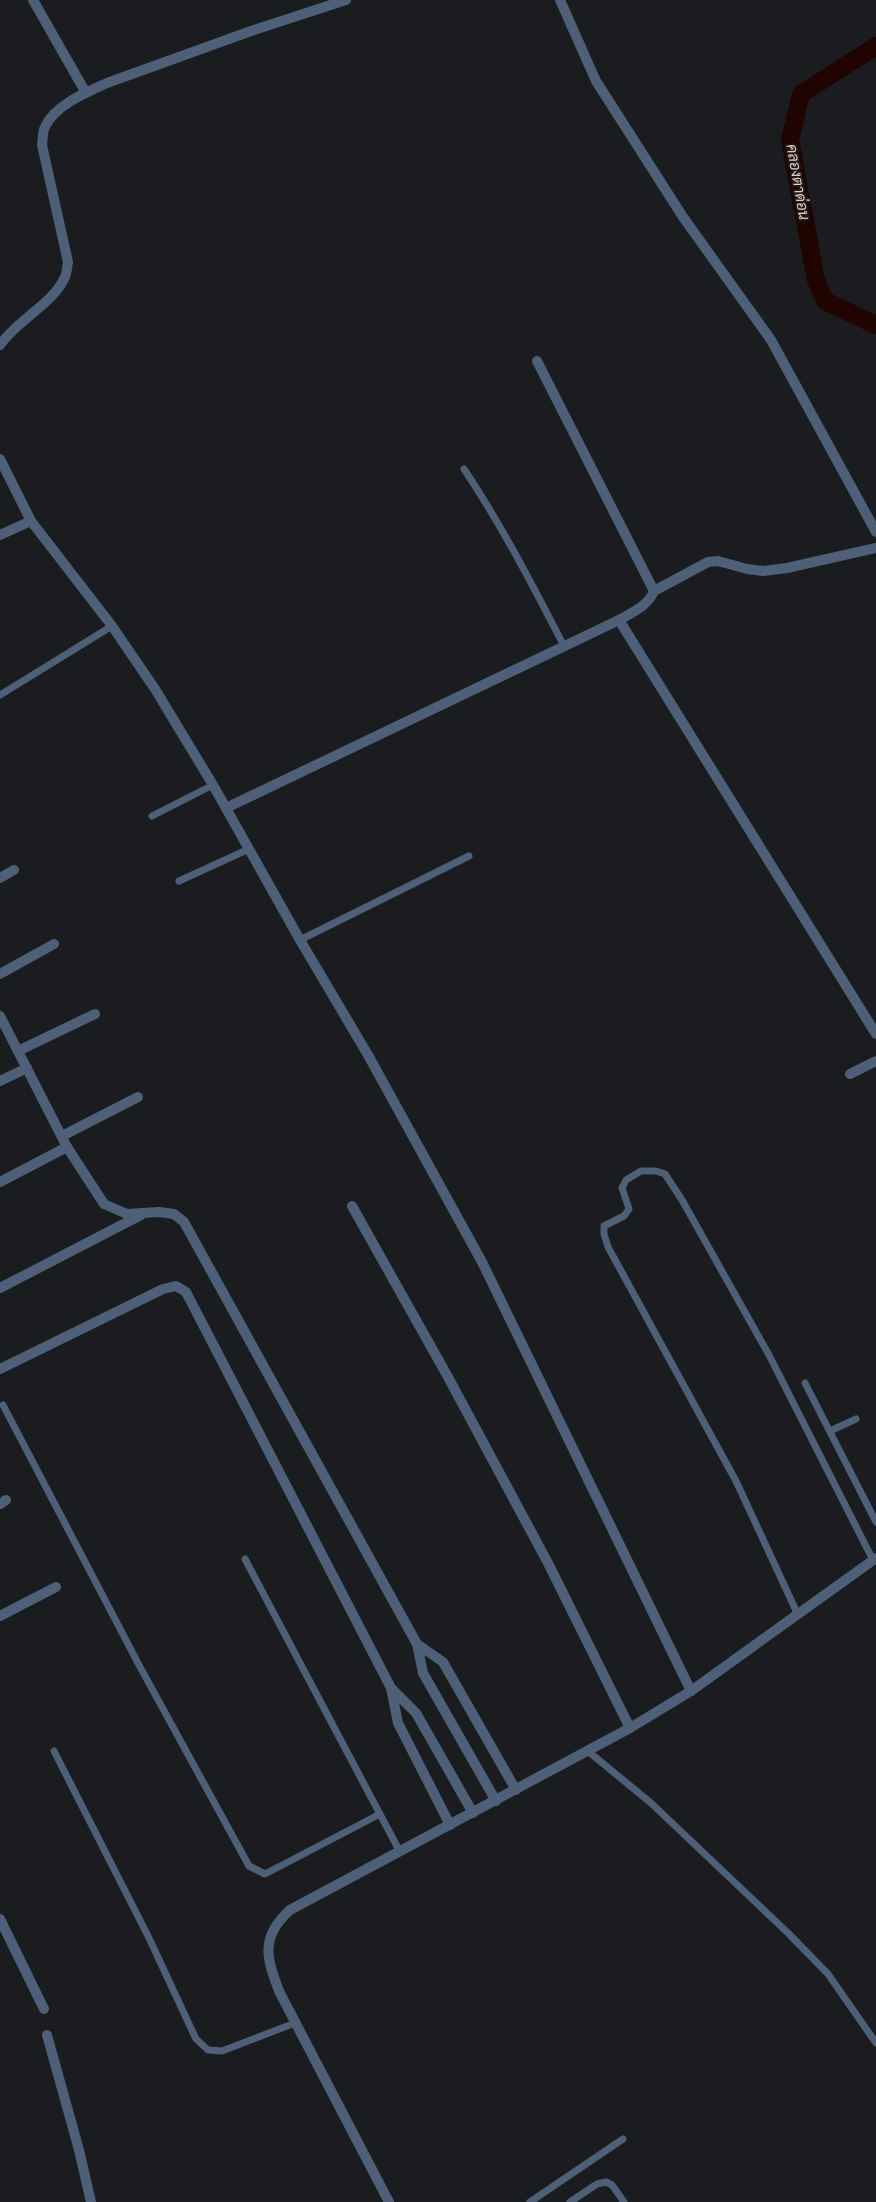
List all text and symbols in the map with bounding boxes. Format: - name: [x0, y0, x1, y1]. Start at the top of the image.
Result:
- water label: คลองตาด่อน: [782, 142, 816, 222]

